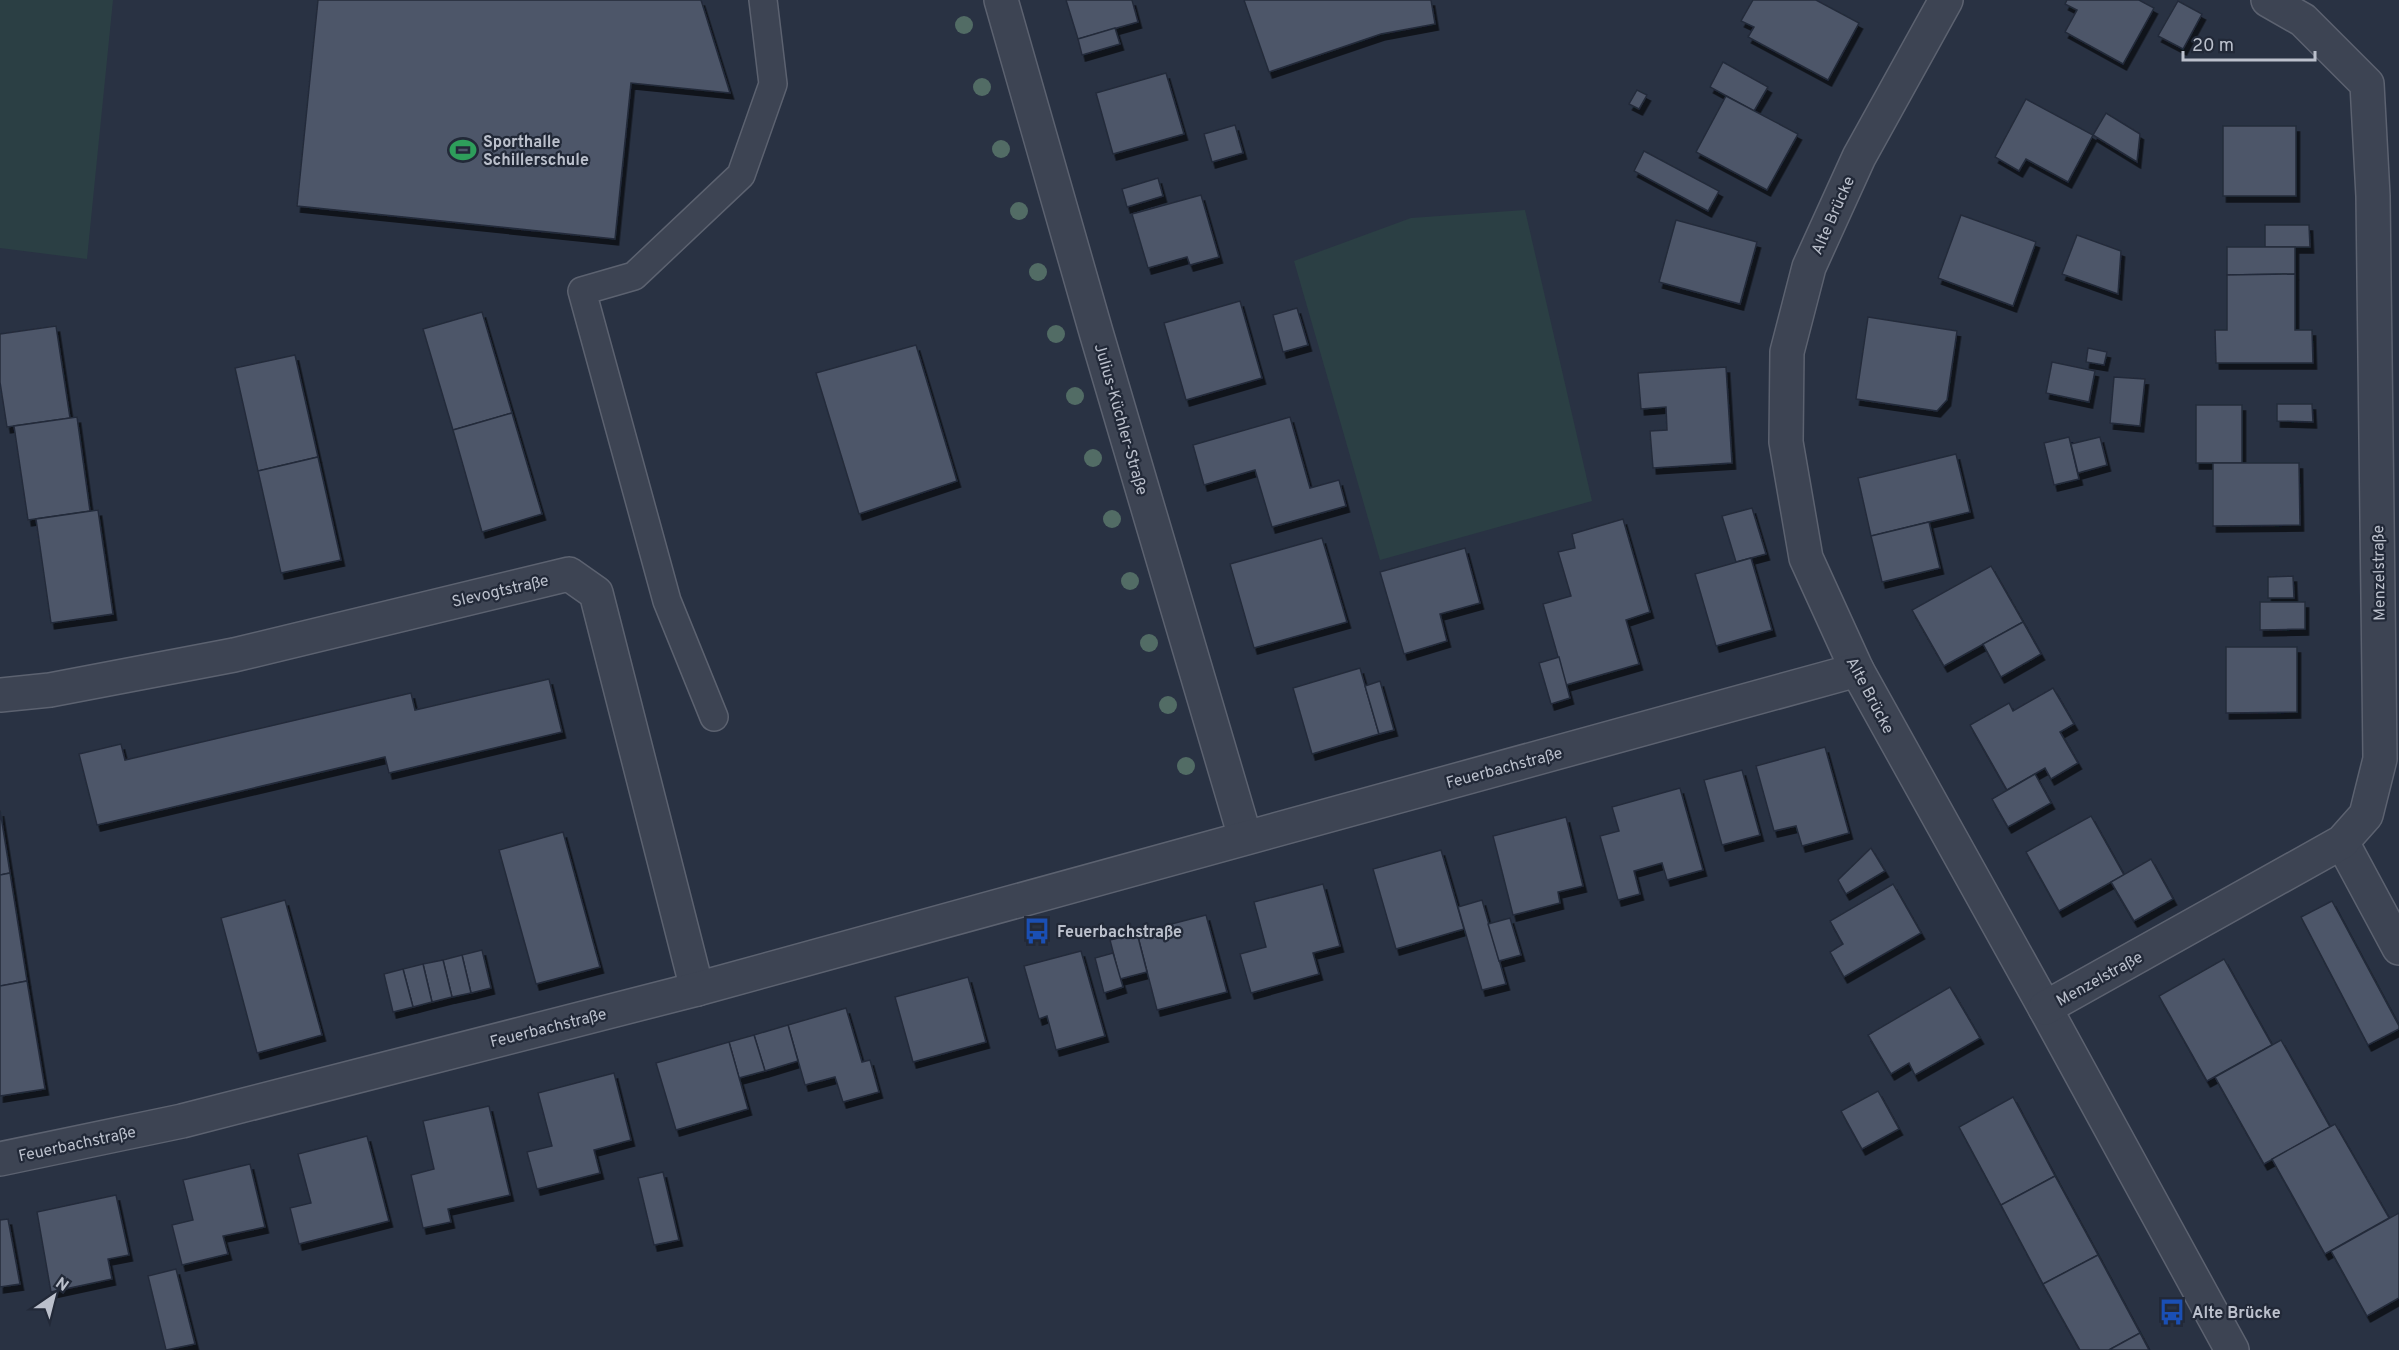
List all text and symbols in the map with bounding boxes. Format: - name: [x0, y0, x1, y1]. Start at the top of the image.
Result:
- scale bar: [2183, 24, 2315, 62]
- text: 20 m: [2192, 35, 2234, 58]
- place label: Sporthalle Schillerschule: [483, 133, 589, 171]
- sports icon: Sporthalle Schillerschule: [448, 135, 478, 165]
- street label: Alte Brücke: [1808, 174, 1860, 258]
- street label: Julius-Küchler-Straße: [1089, 341, 1151, 498]
- street label: Menzelstraße: [2369, 525, 2391, 621]
- street label: Slevogtstraße: [450, 571, 551, 613]
- street label: Alte Brücke: [1841, 654, 1898, 738]
- street label: Feuerbachstraße: [1444, 744, 1565, 794]
- bus stop icon: Feuerbachstraße: [1022, 916, 1052, 946]
- place label: Feuerbachstraße: [1057, 923, 1182, 943]
- street label: Menzelstraße: [2053, 948, 2147, 1012]
- street label: Feuerbachstraße: [488, 1005, 609, 1053]
- street label: Feuerbachstraße: [17, 1123, 138, 1167]
- north arrow: [24, 1266, 84, 1326]
- text: N: [51, 1274, 72, 1297]
- bus stop icon: Alte Brücke: [2157, 1297, 2187, 1327]
- place label: Alte Brücke: [2192, 1304, 2281, 1324]

